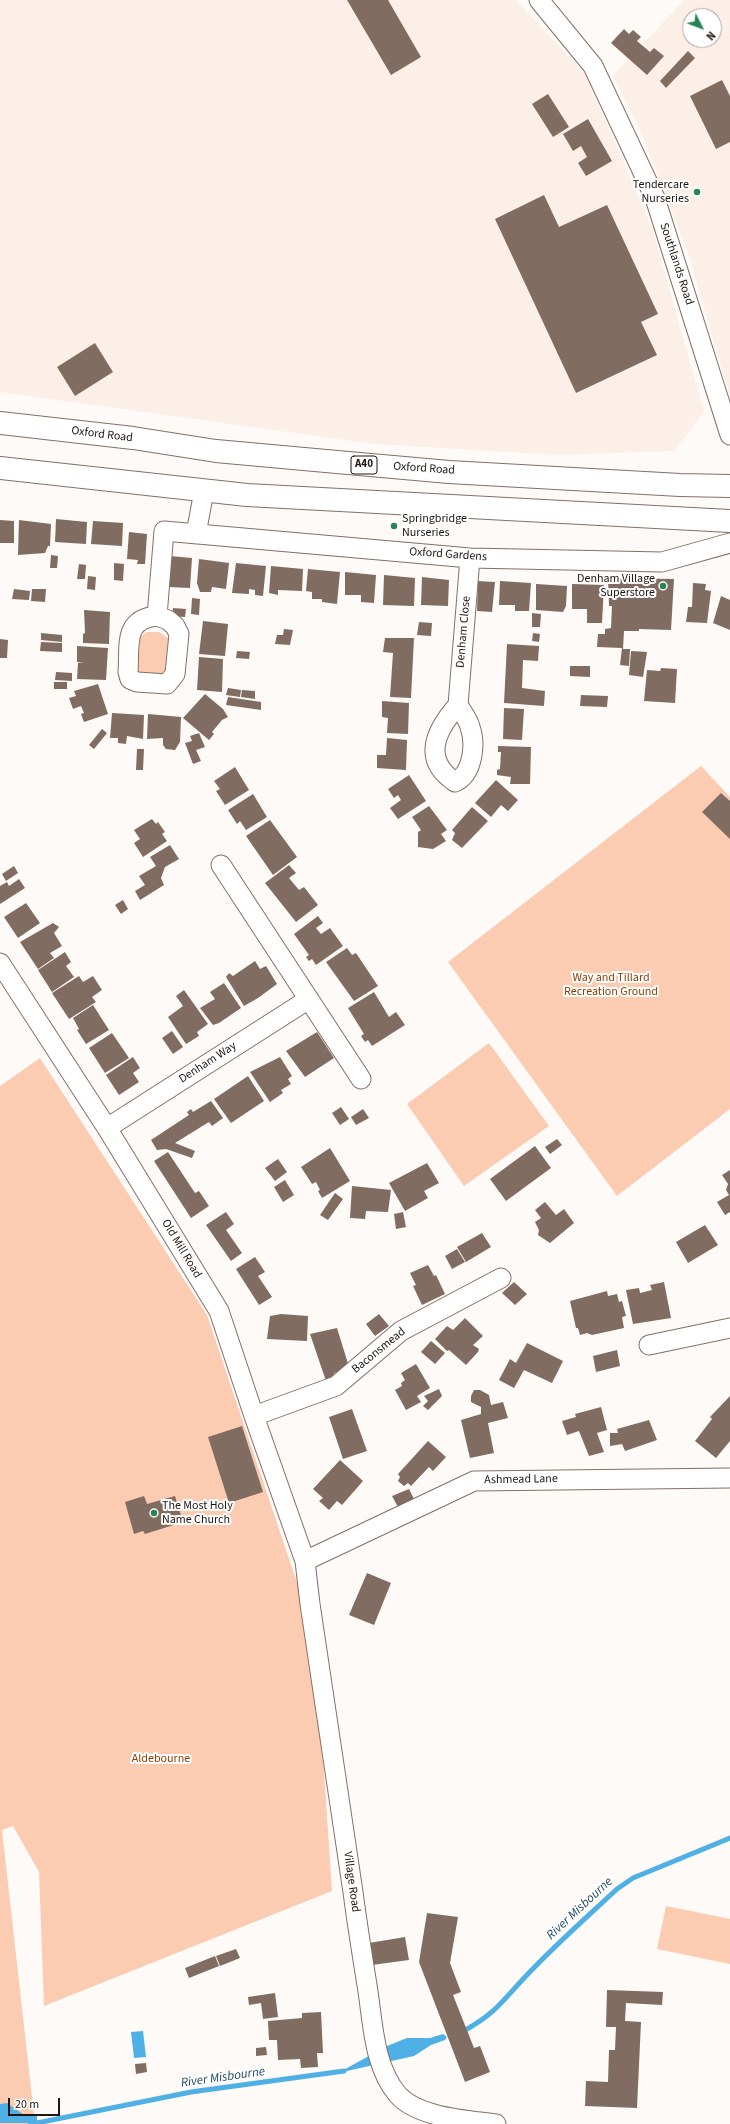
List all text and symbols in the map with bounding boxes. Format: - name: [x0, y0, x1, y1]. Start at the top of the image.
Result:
- north arrow: [682, 8, 722, 48]
- text: N: [703, 28, 719, 43]
- place label: Tendercare Nurseries: [633, 178, 689, 206]
- marker: Tendercare Nurseries: [692, 187, 702, 197]
- street label: Southlands Road: [656, 221, 696, 307]
- street label: Oxford Road: [70, 424, 134, 446]
- road number: A40: [351, 456, 377, 474]
- street label: Oxford Road: [393, 460, 455, 478]
- place label: Springbridge Nurseries: [402, 512, 467, 540]
- marker: Springbridge Nurseries: [389, 521, 399, 531]
- street label: Oxford Gardens: [409, 545, 487, 565]
- place label: Denham Village Superstore: [577, 572, 655, 600]
- marker: Denham Village Superstore: [658, 581, 668, 591]
- street label: Denham Close: [454, 595, 474, 669]
- park label: Way and Tillard Recreation Ground: [564, 971, 658, 999]
- street label: Denham Way: [177, 1039, 239, 1087]
- street label: Old Mill Road: [158, 1217, 204, 1281]
- street label: Baconsmead: [349, 1325, 409, 1377]
- street label: Ashmead Lane: [484, 1472, 558, 1488]
- place label: The Most Holy Name Church: [162, 1499, 233, 1527]
- marker: The Most Holy Name Church: [149, 1508, 159, 1518]
- park label: Aldebourne: [132, 1752, 190, 1766]
- street label: Village Road: [340, 1851, 362, 1913]
- water label: River Misbourne: [544, 1874, 616, 1944]
- water label: River Misbourne: [180, 2064, 266, 2092]
- scale bar: [10, 2090, 62, 2116]
- text: 20 m: [15, 2096, 39, 2113]

